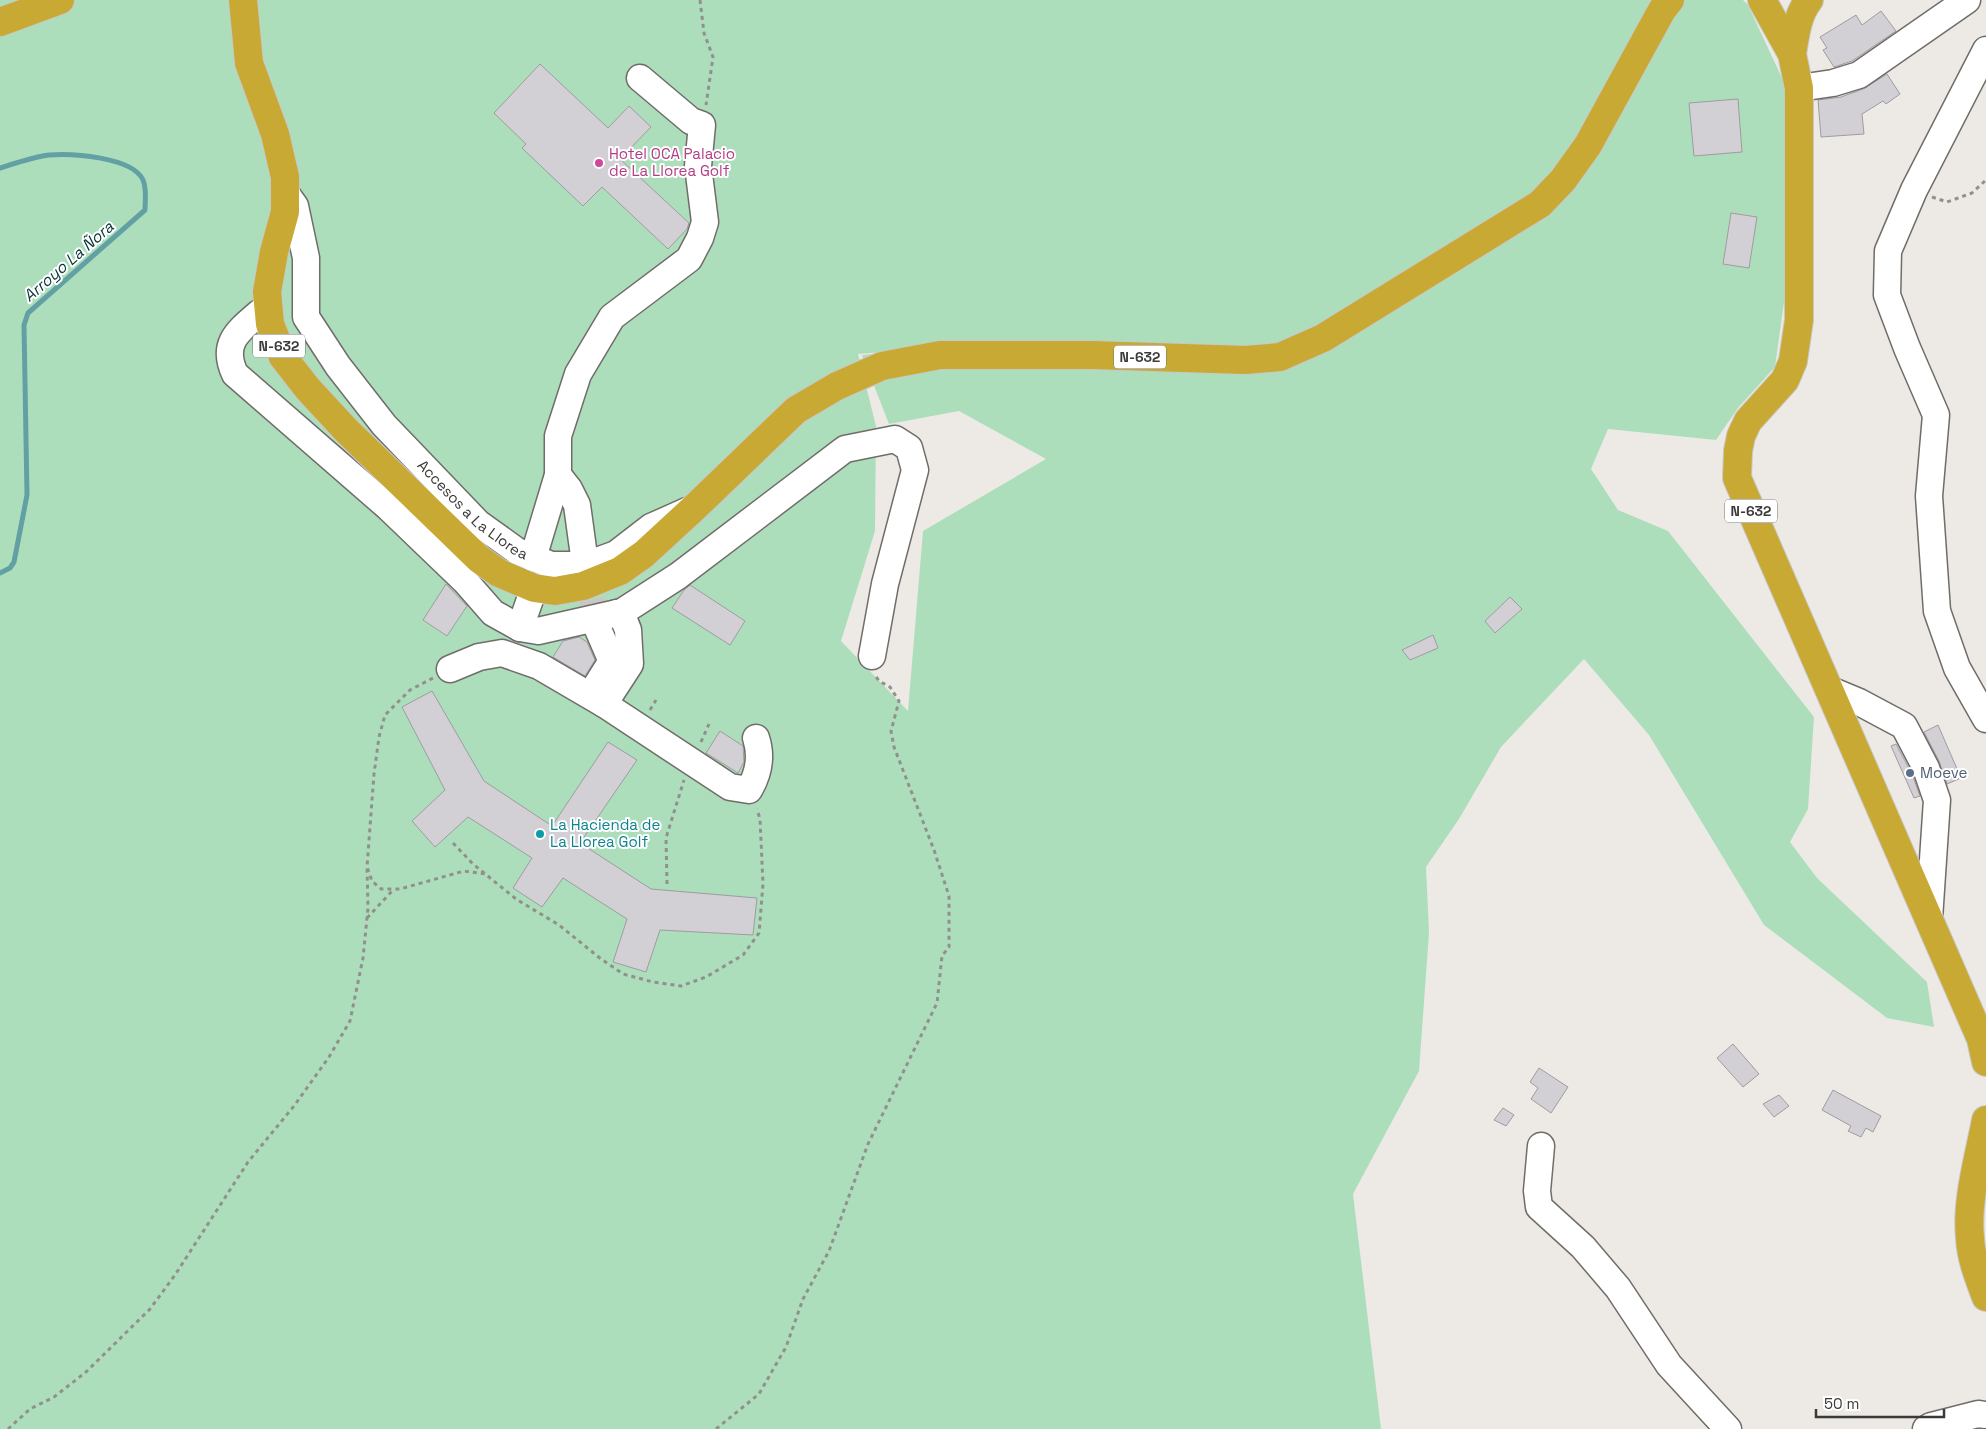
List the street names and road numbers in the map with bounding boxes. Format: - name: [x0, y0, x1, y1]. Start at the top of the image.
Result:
- road number: N-632: [253, 334, 305, 358]
- road number: N-632: [1114, 346, 1166, 368]
- street label: Accesos a La Llorea: [414, 456, 531, 564]
- road number: N-632: [1725, 500, 1777, 522]

